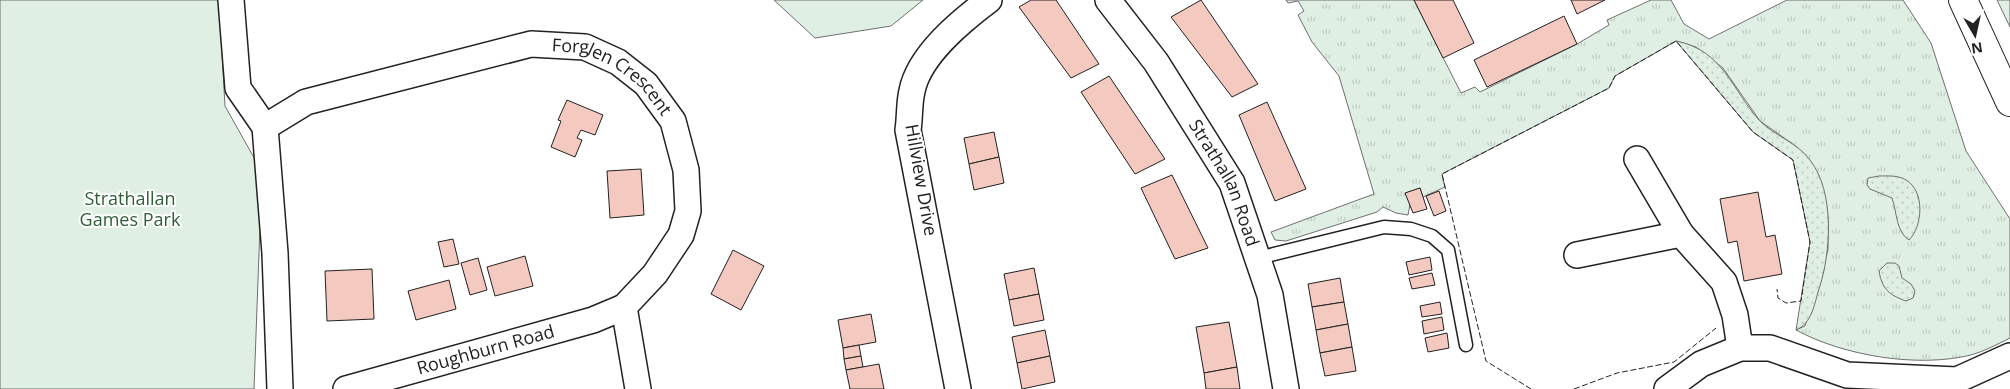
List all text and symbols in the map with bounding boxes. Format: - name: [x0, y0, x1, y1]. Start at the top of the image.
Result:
- north arrow: [1950, 10, 2000, 60]
- street label: Forglen Crescent: [551, 32, 678, 120]
- text: N: [1970, 38, 1984, 59]
- street label: Strathallan Road: [1184, 114, 1266, 249]
- street label: Hillview Drive: [900, 122, 944, 238]
- park label: Strathallan Games Park: [80, 186, 181, 231]
- street label: Roughburn Road: [414, 318, 557, 380]

